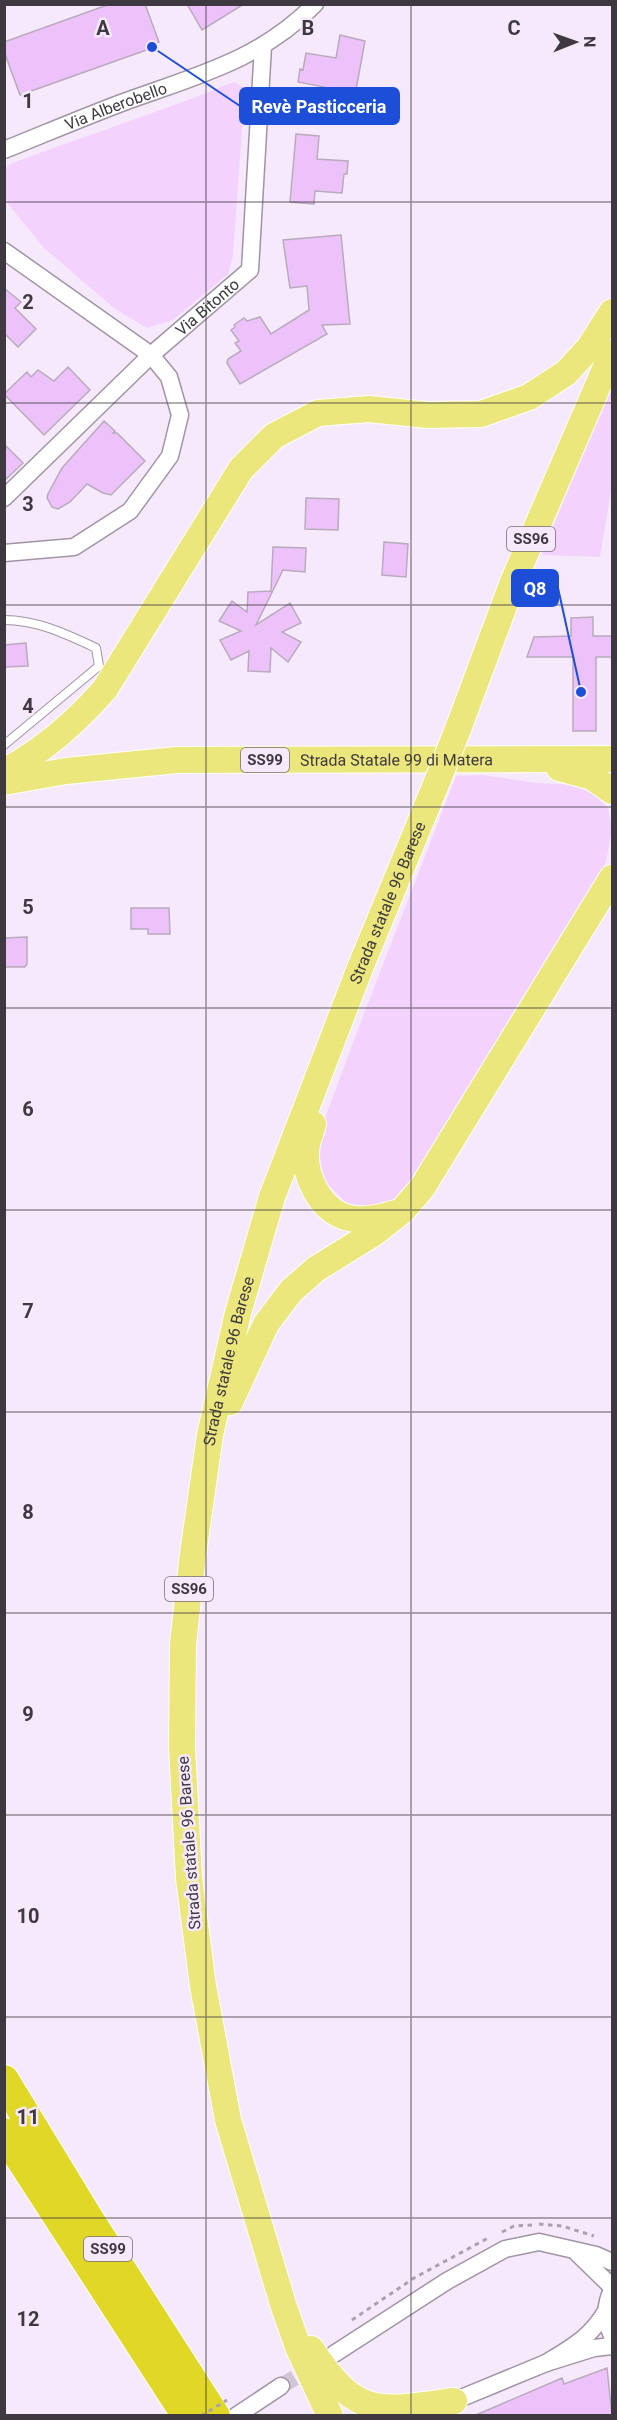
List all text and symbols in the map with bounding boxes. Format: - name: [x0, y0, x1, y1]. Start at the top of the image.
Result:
- north arrow: [545, 12, 605, 72]
- text: A: [96, 16, 110, 40]
- text: B: [302, 16, 314, 40]
- text: C: [507, 16, 521, 40]
- text: N: [580, 36, 599, 48]
- street label: Via Alberobello: [62, 78, 169, 134]
- callout: Revè Pasticceria: [240, 88, 399, 124]
- text: 1: [22, 89, 34, 113]
- text: Revè Pasticceria: [251, 96, 387, 117]
- street label: Via Bitonto: [171, 274, 243, 339]
- text: 2: [22, 290, 34, 314]
- text: 3: [22, 492, 34, 516]
- road number: SS96: [507, 527, 555, 551]
- callout: Q8: [512, 570, 558, 606]
- text: Q8: [524, 578, 546, 599]
- text: 4: [22, 694, 34, 718]
- road number: SS99: [241, 748, 289, 772]
- street label: Strada Statale 99 di Matera: [300, 750, 493, 769]
- street label: Strada statale 96 Barese: [345, 819, 429, 986]
- text: 5: [22, 895, 34, 919]
- text: 6: [22, 1097, 34, 1121]
- street label: Strada statale 96 Barese: [199, 1274, 258, 1447]
- text: 7: [22, 1299, 34, 1323]
- text: 8: [22, 1500, 34, 1524]
- road number: SS96: [165, 1577, 213, 1601]
- text: 9: [22, 1702, 34, 1726]
- street label: Strada statale 96 Barese: [173, 1756, 205, 1930]
- text: 10: [17, 1904, 39, 1928]
- text: 11: [17, 2105, 39, 2129]
- road number: SS99: [84, 2237, 132, 2261]
- text: 12: [17, 2307, 39, 2331]

